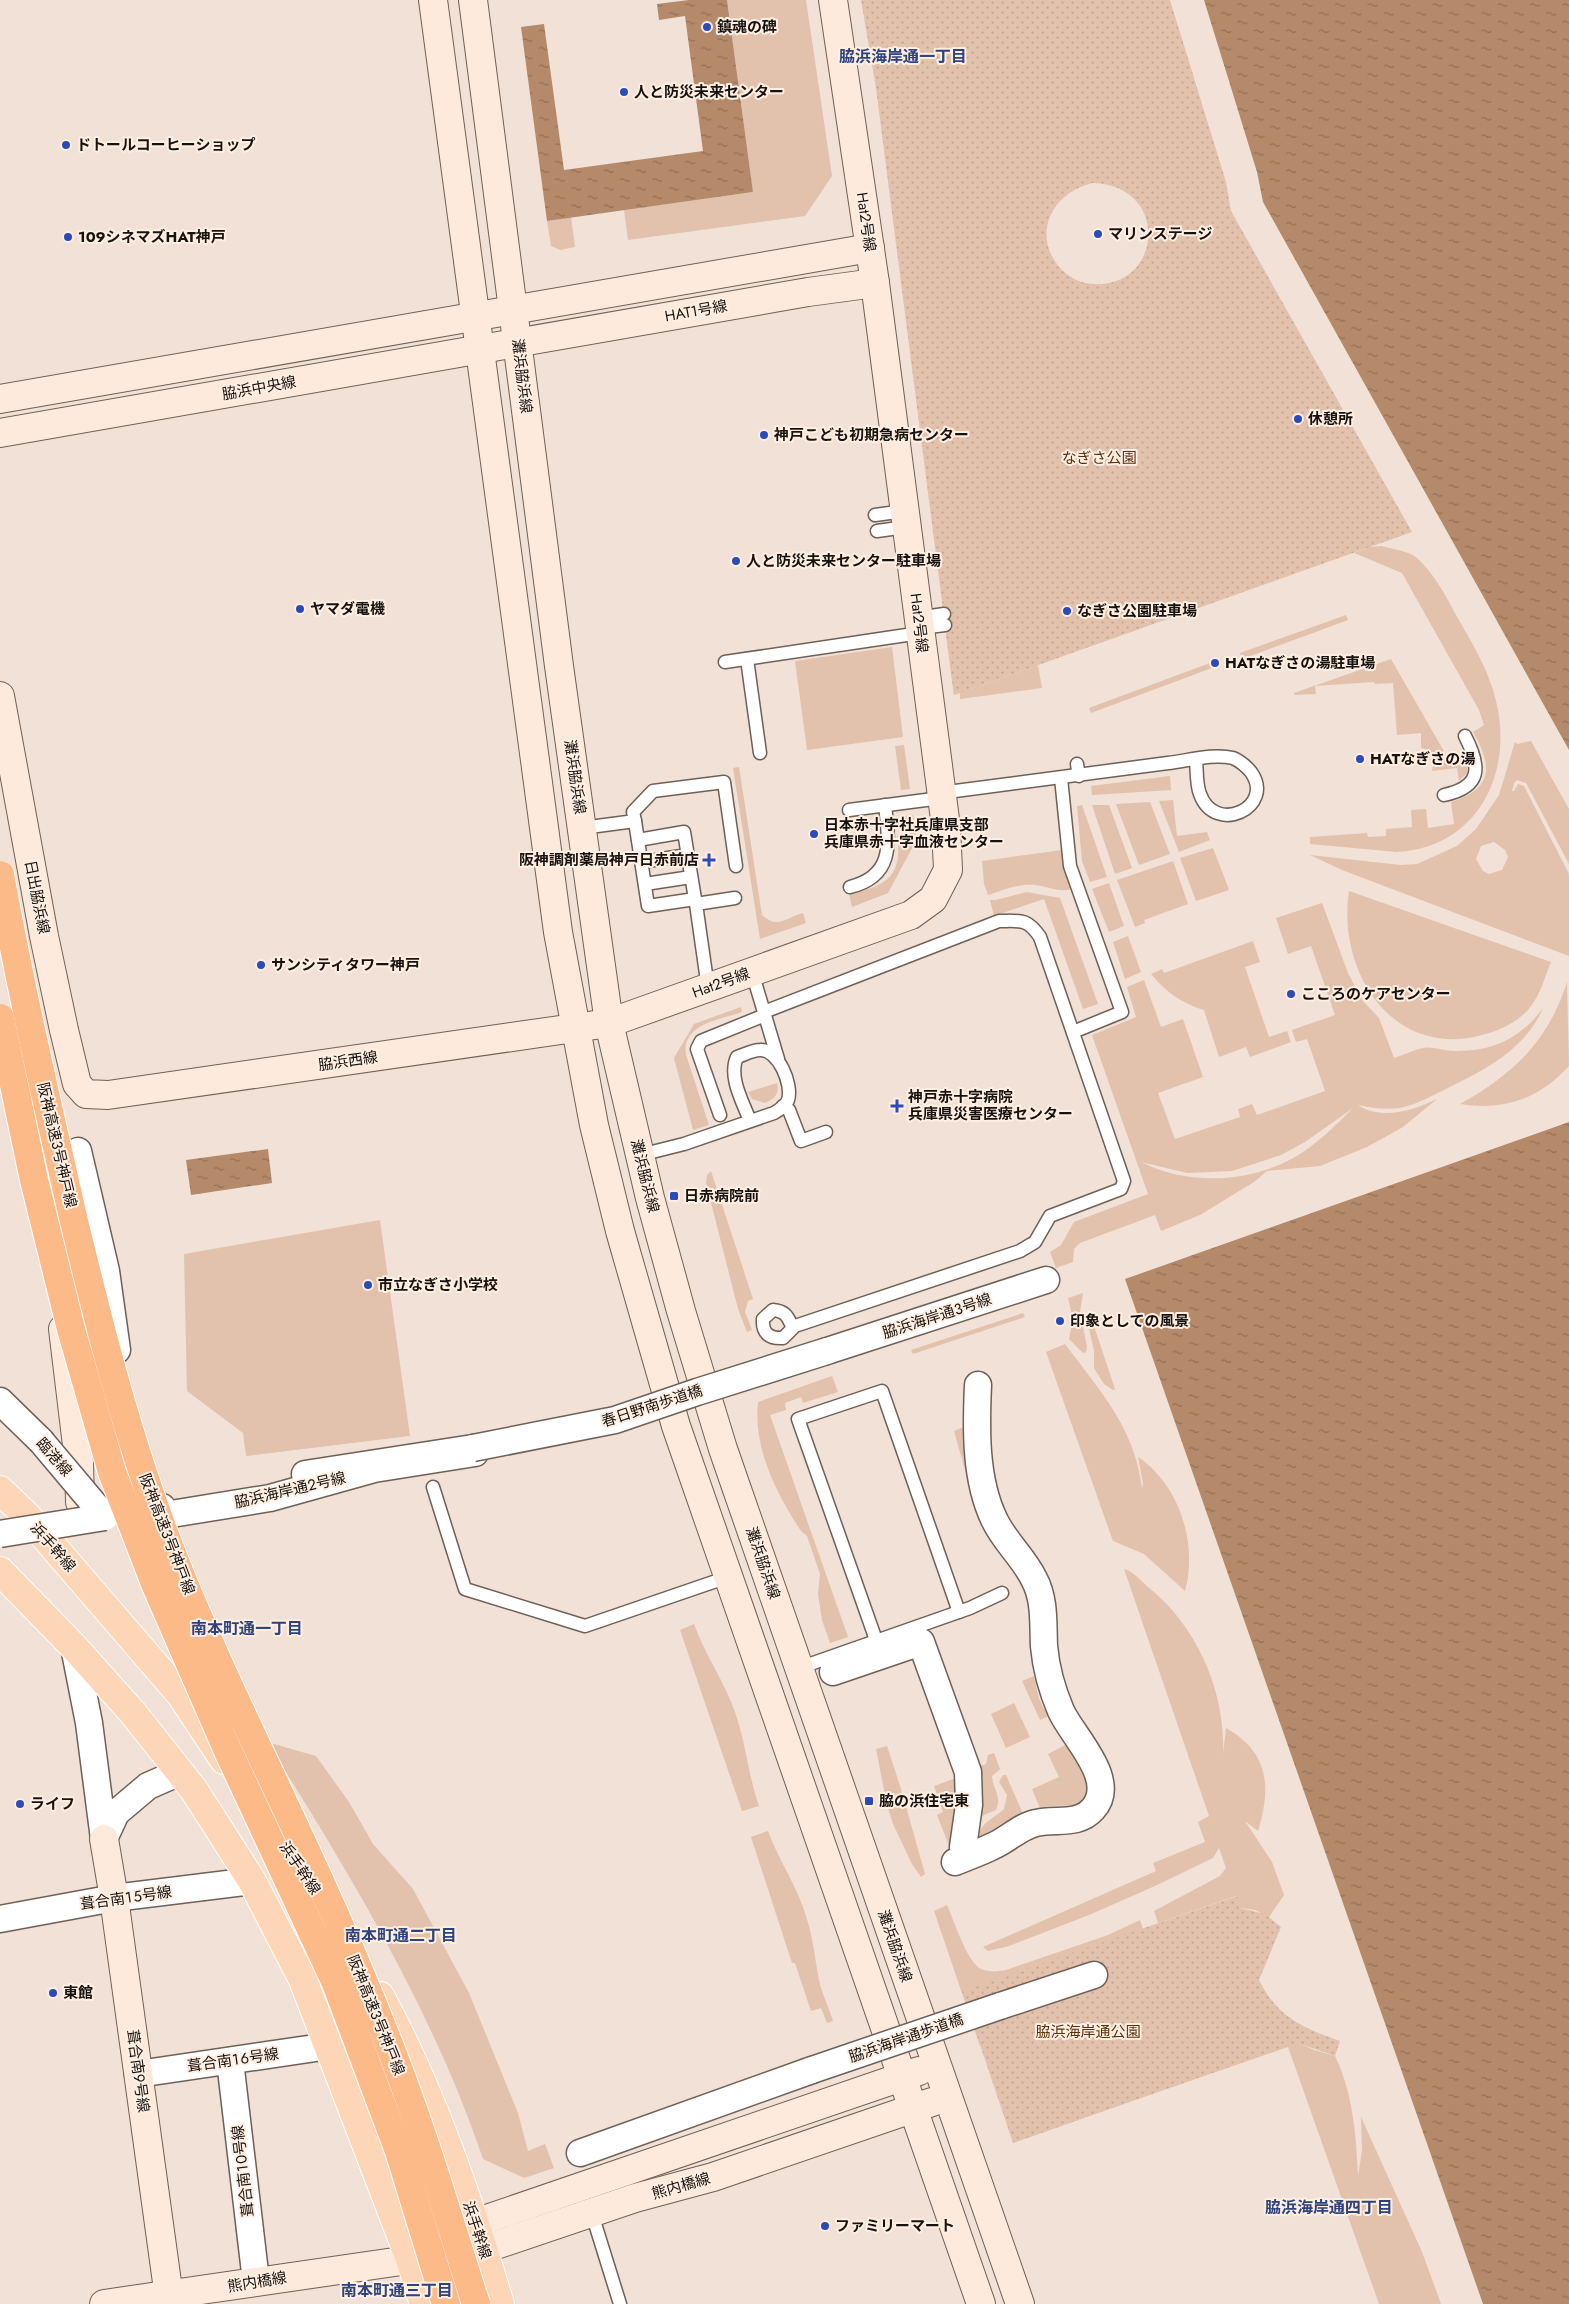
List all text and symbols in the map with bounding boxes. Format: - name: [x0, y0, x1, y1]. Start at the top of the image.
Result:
- place label: 鎮魂の碑: [717, 16, 777, 38]
- marker: 鎮魂の碑: [701, 21, 713, 33]
- district label: 脇浜海岸通一丁目: [839, 45, 967, 68]
- place label: 人と防災未来センター: [634, 81, 784, 103]
- marker: 人と防災未来センター: [618, 86, 630, 98]
- place label: ドトールコーヒーショップ: [76, 134, 255, 156]
- marker: ドトールコーヒーショップ: [60, 139, 72, 151]
- street label: Hat2号線: [851, 191, 881, 253]
- place label: マリンステージ: [1108, 223, 1212, 245]
- place label: 109シネマズHAT神戸: [78, 226, 226, 248]
- marker: マリンステージ: [1092, 228, 1104, 240]
- marker: 109シネマズHAT神戸: [62, 231, 74, 243]
- street label: HAT1号線: [663, 295, 729, 327]
- street label: 灘浜脇浜線: [507, 337, 537, 415]
- street label: 脇浜中央線: [220, 371, 298, 405]
- place label: 休憩所: [1308, 408, 1353, 430]
- marker: 休憩所: [1292, 413, 1304, 425]
- place label: 神戸こども初期急病センター: [773, 424, 969, 446]
- marker: 神戸こども初期急病センター: [758, 429, 770, 441]
- park label: なぎさ公園: [1061, 447, 1137, 469]
- place label: 人と防災未来センター駐車場: [746, 550, 941, 572]
- marker: 人と防災未来センター駐車場: [730, 555, 742, 567]
- street label: Hat2号線: [904, 592, 934, 654]
- place label: ヤマダ電機: [310, 598, 385, 620]
- place label: なぎさ公園駐車場: [1077, 600, 1197, 622]
- marker: ヤマダ電機: [294, 603, 306, 615]
- marker: なぎさ公園駐車場: [1061, 605, 1073, 617]
- place label: HATなぎさの湯駐車場: [1225, 652, 1375, 674]
- marker: HATなぎさの湯駐車場: [1209, 657, 1221, 669]
- street label: 灘浜脇浜線: [559, 738, 591, 816]
- place label: HATなぎさの湯: [1370, 748, 1475, 770]
- marker: HATなぎさの湯: [1354, 753, 1366, 765]
- place label: 日本赤十字社兵庫県支部 兵庫県赤十字血液センター: [824, 814, 1004, 853]
- marker: 日本赤十字社兵庫県支部 兵庫県赤十字血液センター: [808, 828, 820, 840]
- place label: 阪神調剤薬局神戸日赤前店: [519, 849, 699, 871]
- marker: 阪神調剤薬局神戸日赤前店: [703, 854, 715, 866]
- street label: 日出脇浜線: [19, 858, 55, 936]
- place label: サンシティタワー神戸: [271, 954, 420, 976]
- marker: サンシティタワー神戸: [255, 959, 267, 971]
- street label: Hat2号線: [689, 962, 753, 1004]
- place label: こころのケアセンター: [1301, 983, 1451, 1005]
- marker: こころのケアセンター: [1285, 988, 1297, 1000]
- street label: 脇浜西線: [317, 1046, 379, 1076]
- street label: 阪神高速3号神戸線: [32, 1080, 82, 1210]
- place label: 神戸赤十字病院 兵庫県災害医療センター: [907, 1086, 1073, 1125]
- marker: 神戸赤十字病院 兵庫県災害医療センター: [890, 1099, 904, 1113]
- street label: 灘浜脇浜線: [625, 1137, 665, 1215]
- place label: 日赤病院前: [684, 1185, 759, 1207]
- marker: 日赤病院前: [668, 1190, 680, 1202]
- place label: 市立なぎさ小学校: [378, 1274, 498, 1296]
- marker: 市立なぎさ小学校: [362, 1279, 374, 1291]
- street label: 脇浜海岸通３号線: [880, 1288, 994, 1344]
- place label: 印象としての風景: [1070, 1310, 1190, 1332]
- marker: 印象としての風景: [1054, 1315, 1066, 1327]
- street label: 春日野南歩道橋: [599, 1379, 705, 1433]
- street label: 臨港線: [31, 1433, 77, 1481]
- street label: 脇浜海岸通２号線: [232, 1466, 348, 1514]
- street label: 阪神高速3号神戸線: [134, 1470, 200, 1598]
- street label: 浜手幹線: [25, 1517, 81, 1577]
- street label: 灘浜脇浜線: [740, 1524, 786, 1602]
- district label: 南本町通一丁目: [191, 1617, 303, 1640]
- place label: 脇の浜住宅東: [879, 1790, 969, 1812]
- place label: ライフ: [30, 1793, 75, 1815]
- marker: 脇の浜住宅東: [863, 1795, 875, 1807]
- marker: ライフ: [14, 1798, 26, 1810]
- street label: 浜手幹線: [274, 1837, 326, 1899]
- street label: 葺合南１５号線: [79, 1881, 173, 1915]
- street label: 灘浜脇浜線: [872, 1907, 918, 1985]
- district label: 南本町通二丁目: [345, 1924, 457, 1947]
- street label: 阪神高速3号神戸線: [342, 1951, 410, 2079]
- place label: 東館: [63, 1982, 93, 2004]
- marker: 東館: [47, 1987, 59, 1999]
- street label: 脇浜海岸通歩道橋: [846, 2008, 966, 2068]
- park label: 脇浜海岸通公園: [1035, 2021, 1141, 2043]
- street label: 葺合南９号線: [121, 2028, 155, 2114]
- street label: 葺合南１６号線: [186, 2043, 280, 2077]
- street label: 葺合南１０号線: [226, 2124, 260, 2218]
- street label: 熊内橋線: [649, 2167, 713, 2205]
- district label: 脇浜海岸通四丁目: [1265, 2196, 1393, 2219]
- street label: 浜手幹線: [457, 2198, 497, 2262]
- place label: ファミリーマート: [835, 2215, 955, 2237]
- marker: ファミリーマート: [819, 2220, 831, 2232]
- street label: 熊内橋線: [226, 2266, 288, 2298]
- district label: 南本町通三丁目: [341, 2279, 453, 2302]

